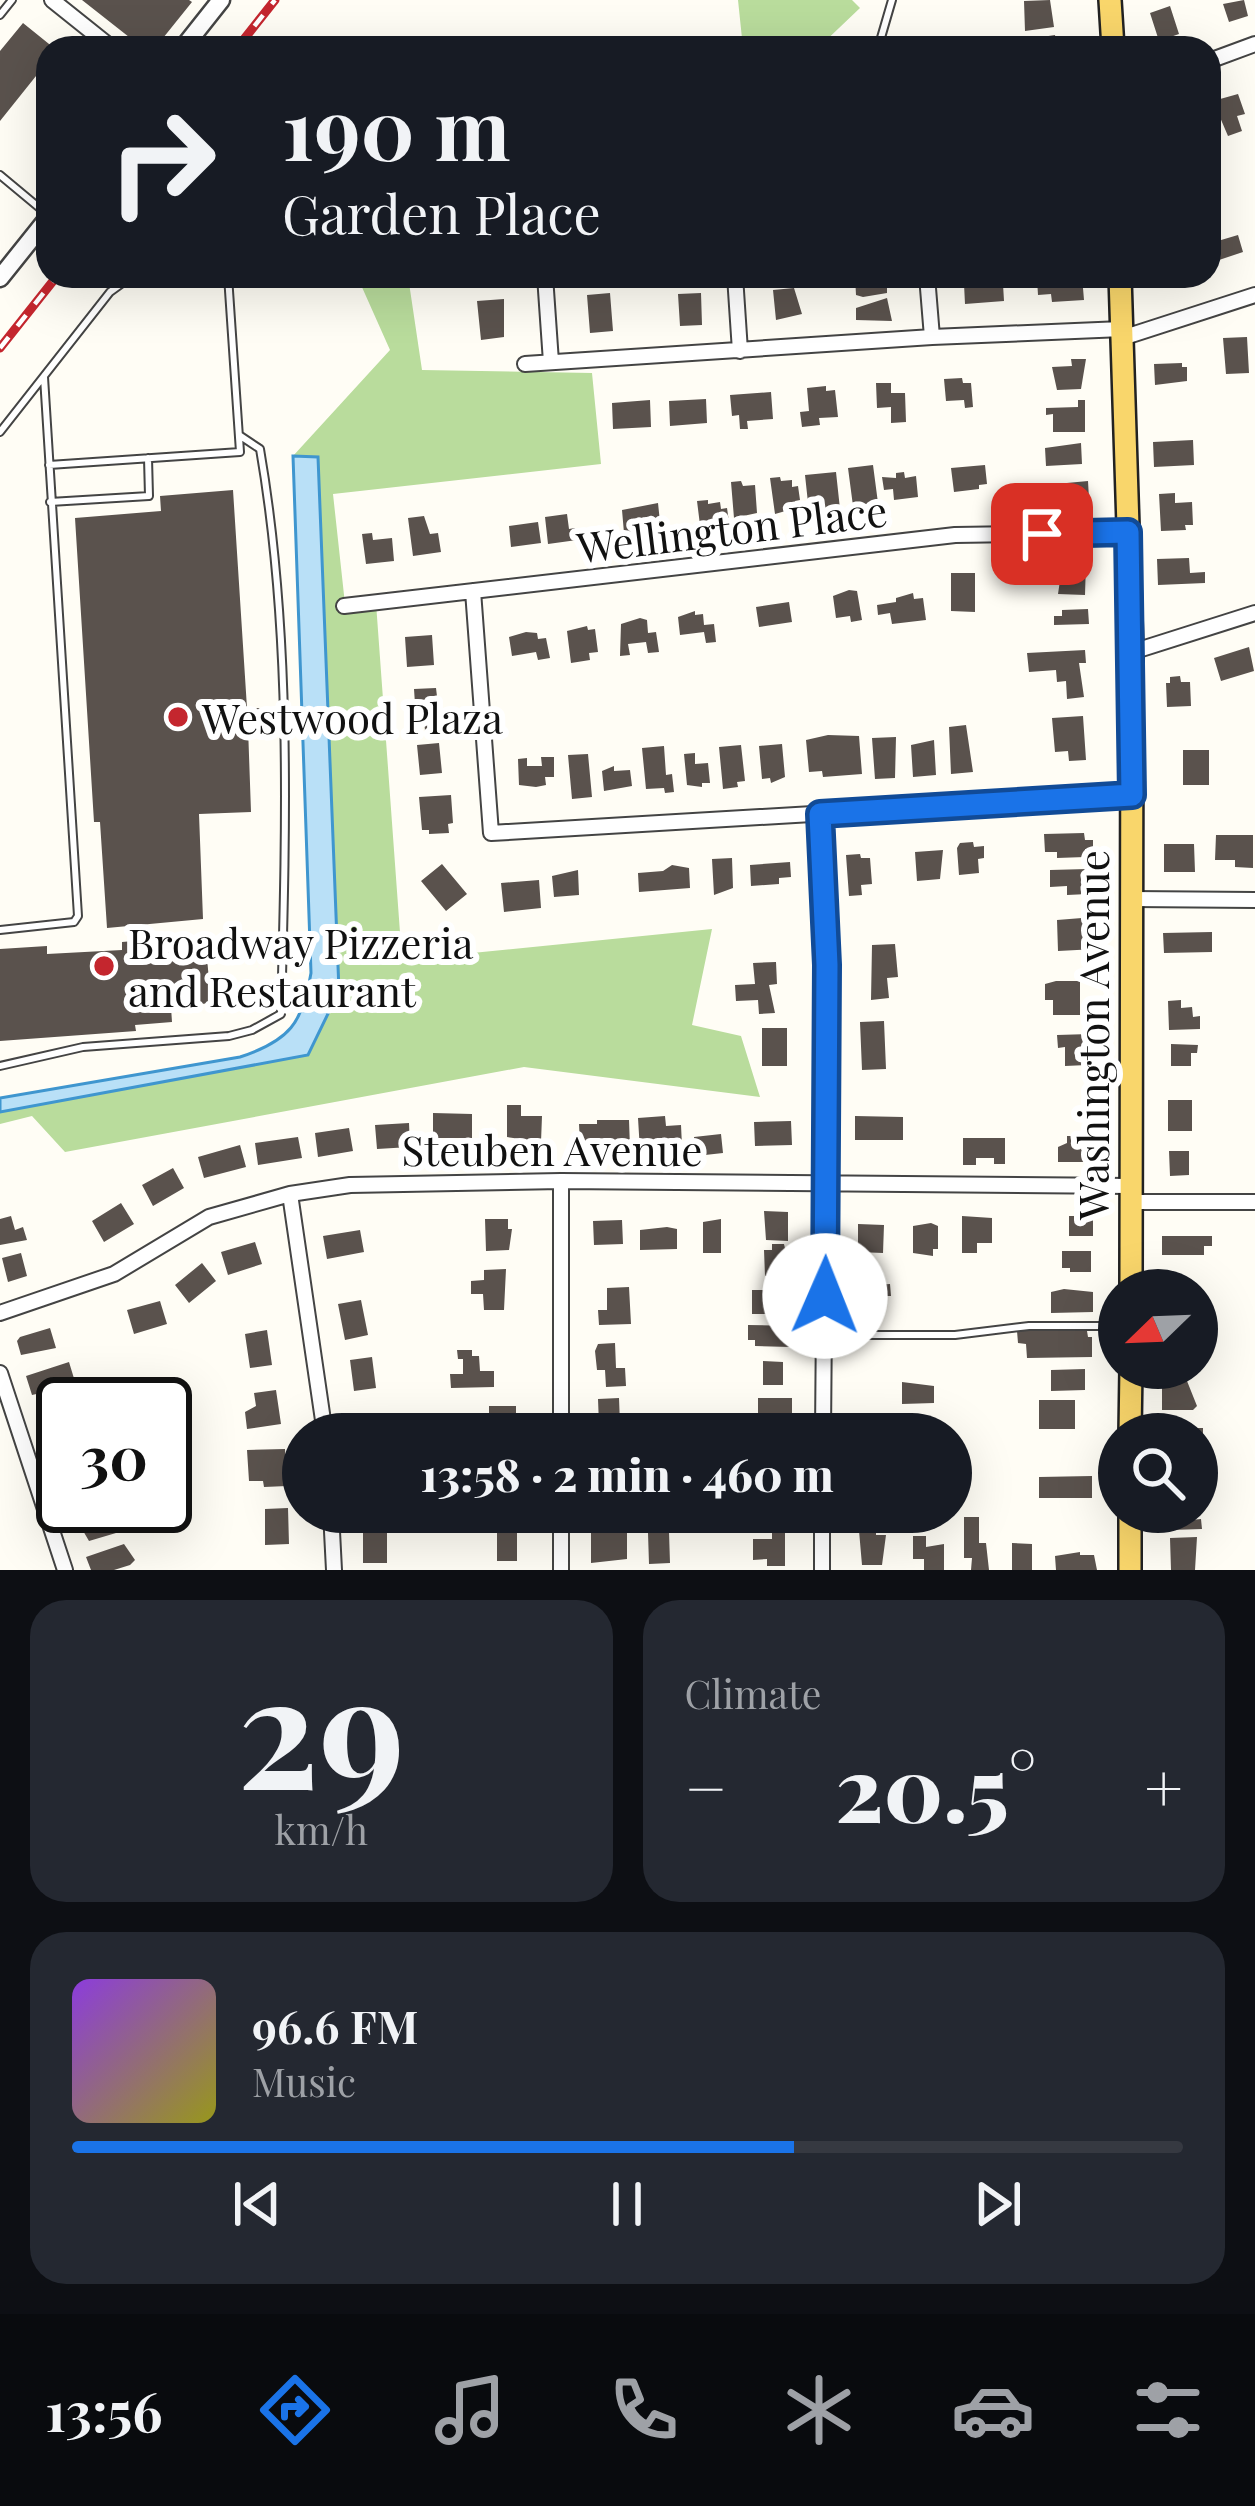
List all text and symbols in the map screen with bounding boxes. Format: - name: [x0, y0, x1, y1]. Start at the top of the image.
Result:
- text: 190 m: [282, 70, 510, 182]
- icon: right: [84, 84, 240, 240]
- text: Garden Place: [282, 177, 601, 249]
- street label: Wellington Place: [573, 481, 890, 575]
- pin: [991, 483, 1093, 585]
- icon: arrive: [1009, 501, 1075, 567]
- place label: Westwood Plaza: [201, 689, 503, 745]
- marker: Westwood Plaza: [165, 704, 191, 730]
- street label: Washington Avenue: [1064, 850, 1120, 1221]
- place label: Broadway Pizzeria and Restaurant: [128, 914, 474, 1018]
- marker: Broadway Pizzeria and Restaurant: [91, 953, 117, 979]
- street label: Steuben Avenue: [402, 1121, 702, 1177]
- position arrow: [762, 1233, 888, 1359]
- north arrow: [1098, 1269, 1218, 1389]
- map controls: [1098, 1269, 1218, 1533]
- speed limit sign: 30: [36, 1377, 192, 1533]
- button: search: [1098, 1413, 1218, 1533]
- text: 13:58 · 2 min · 460 m: [420, 1443, 834, 1503]
- text: 29: [237, 1621, 405, 1829]
- text: Climate: [685, 1667, 822, 1719]
- text: 20.5°: [835, 1726, 1036, 1846]
- text: −: [685, 1742, 727, 1830]
- text: +: [1144, 1742, 1183, 1830]
- text: km/h: [274, 1803, 368, 1855]
- text: 96.6 FM: [252, 1995, 418, 2055]
- text: Music: [252, 2055, 356, 2107]
- icon: previous: [224, 2171, 290, 2237]
- icon: pause: [594, 2171, 660, 2237]
- icon: next: [965, 2171, 1031, 2237]
- icon: directions: [253, 2368, 337, 2452]
- icon: music: [428, 2368, 512, 2452]
- icon: phone: [602, 2368, 686, 2452]
- icon: climate: [777, 2368, 861, 2452]
- icon: car: [951, 2368, 1035, 2452]
- icon: filters: [1126, 2368, 1210, 2452]
- text: 13:56: [45, 2374, 163, 2446]

